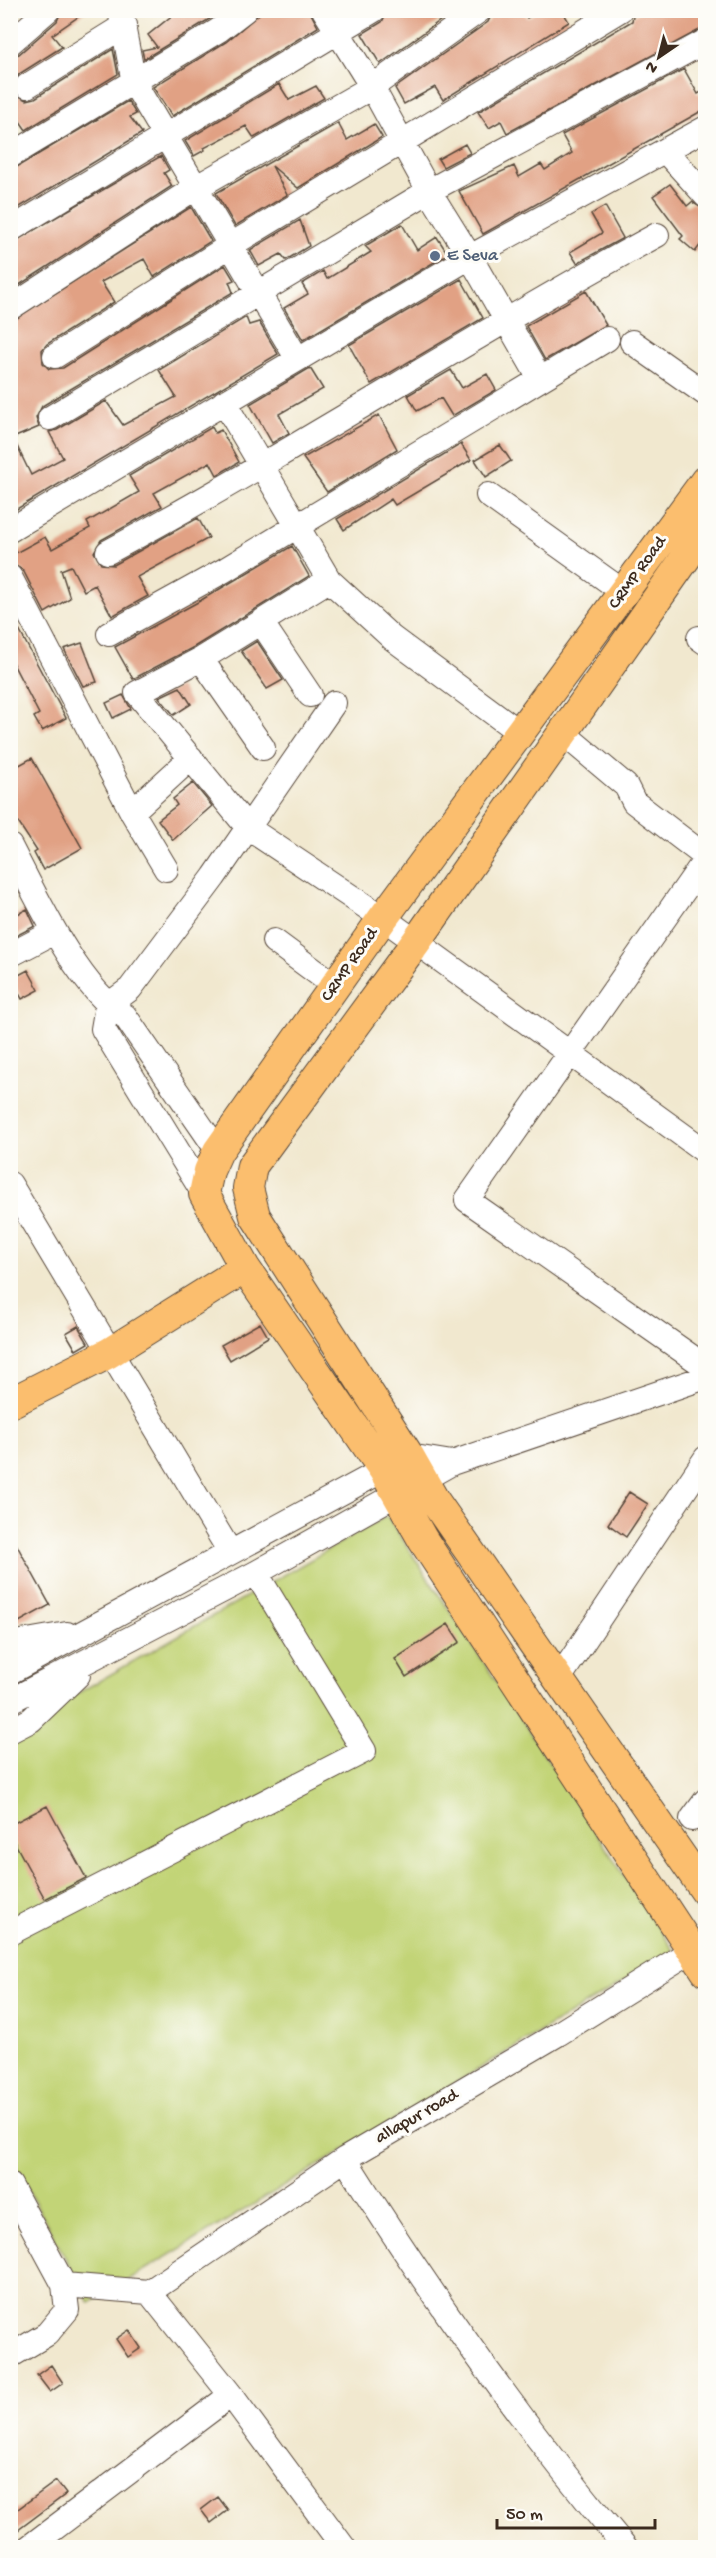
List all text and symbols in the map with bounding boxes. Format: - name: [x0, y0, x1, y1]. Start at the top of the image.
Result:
- north arrow: [629, 27, 689, 87]
- text: N: [642, 55, 662, 77]
- place label: E Seva: [447, 246, 499, 267]
- marker: E Seva: [428, 249, 442, 263]
- street label: CRMP Road: [604, 531, 672, 614]
- street label: CRMP Road: [317, 923, 384, 1006]
- street label: allapur road: [372, 2084, 463, 2149]
- scale bar: [497, 2492, 654, 2530]
- text: 50 m: [506, 2505, 543, 2526]

